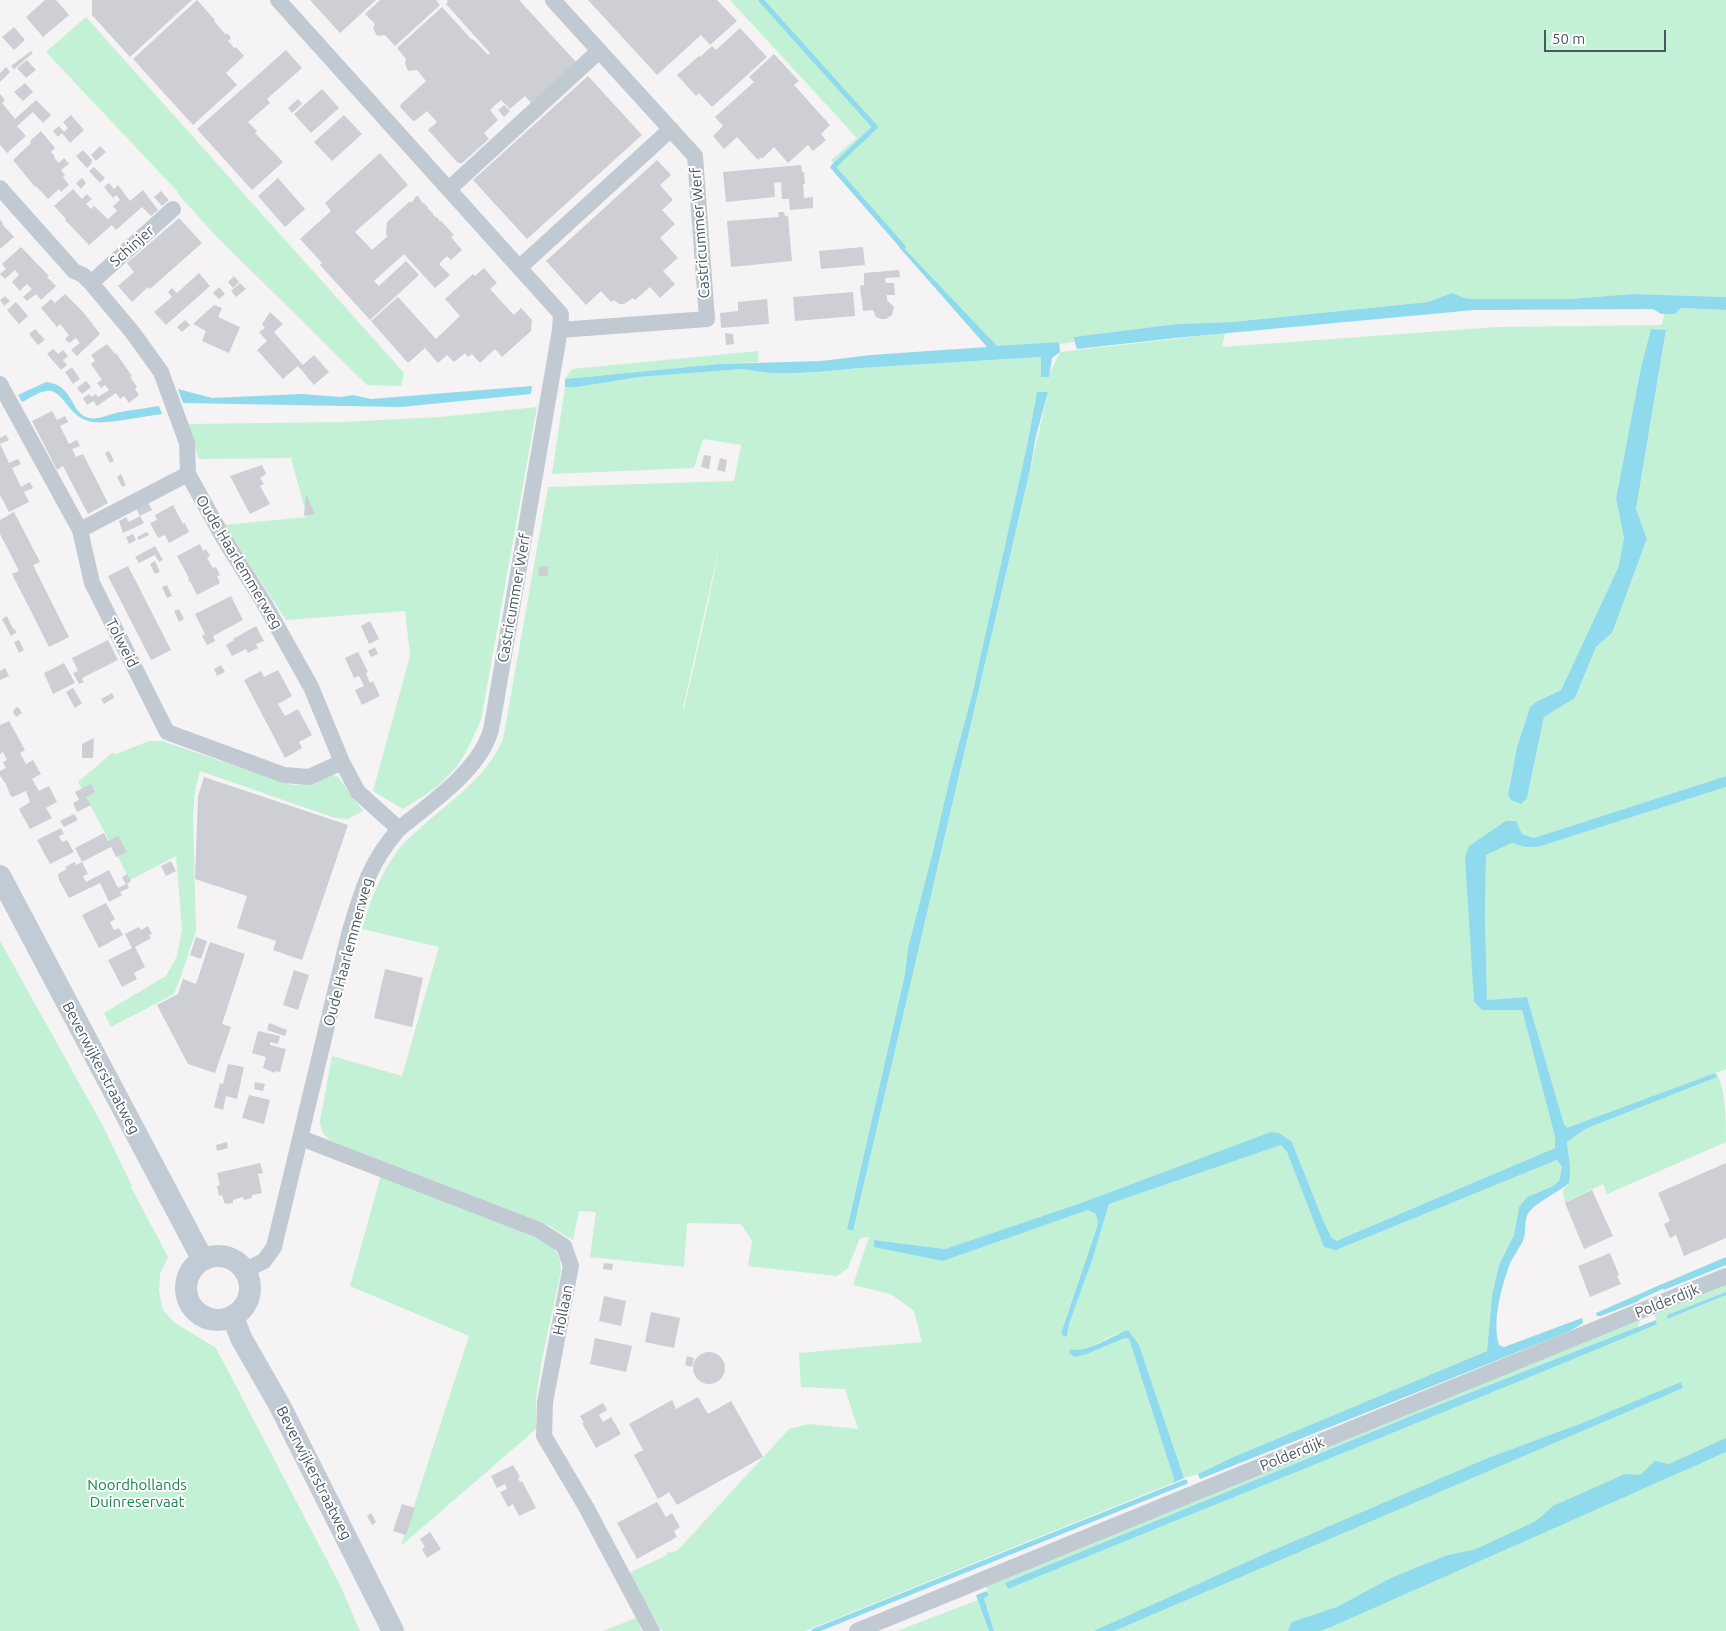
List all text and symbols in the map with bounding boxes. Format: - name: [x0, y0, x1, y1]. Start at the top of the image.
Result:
- scale bar: [1546, 20, 1668, 52]
- text: 50 m: [1552, 30, 1585, 47]
- street label: Castricummer Werf: [686, 167, 714, 299]
- street label: Schinjer: [106, 222, 158, 270]
- street label: Oude Haarlemmerweg: [192, 492, 286, 632]
- street label: Castricummer Werf: [494, 532, 534, 664]
- street label: Tolweid: [102, 615, 142, 671]
- street label: Oude Haarlemmerweg: [319, 876, 377, 1028]
- street label: Beverwijkerstraatweg: [58, 999, 144, 1137]
- street label: Polderdijk: [1632, 1280, 1702, 1322]
- street label: Hollaan: [549, 1283, 577, 1337]
- street label: Beverwijkerstraatweg: [272, 1403, 356, 1543]
- street label: Polderdijk: [1257, 1433, 1327, 1475]
- park label: Noordhollands Duinreservaat: [87, 1476, 187, 1511]

